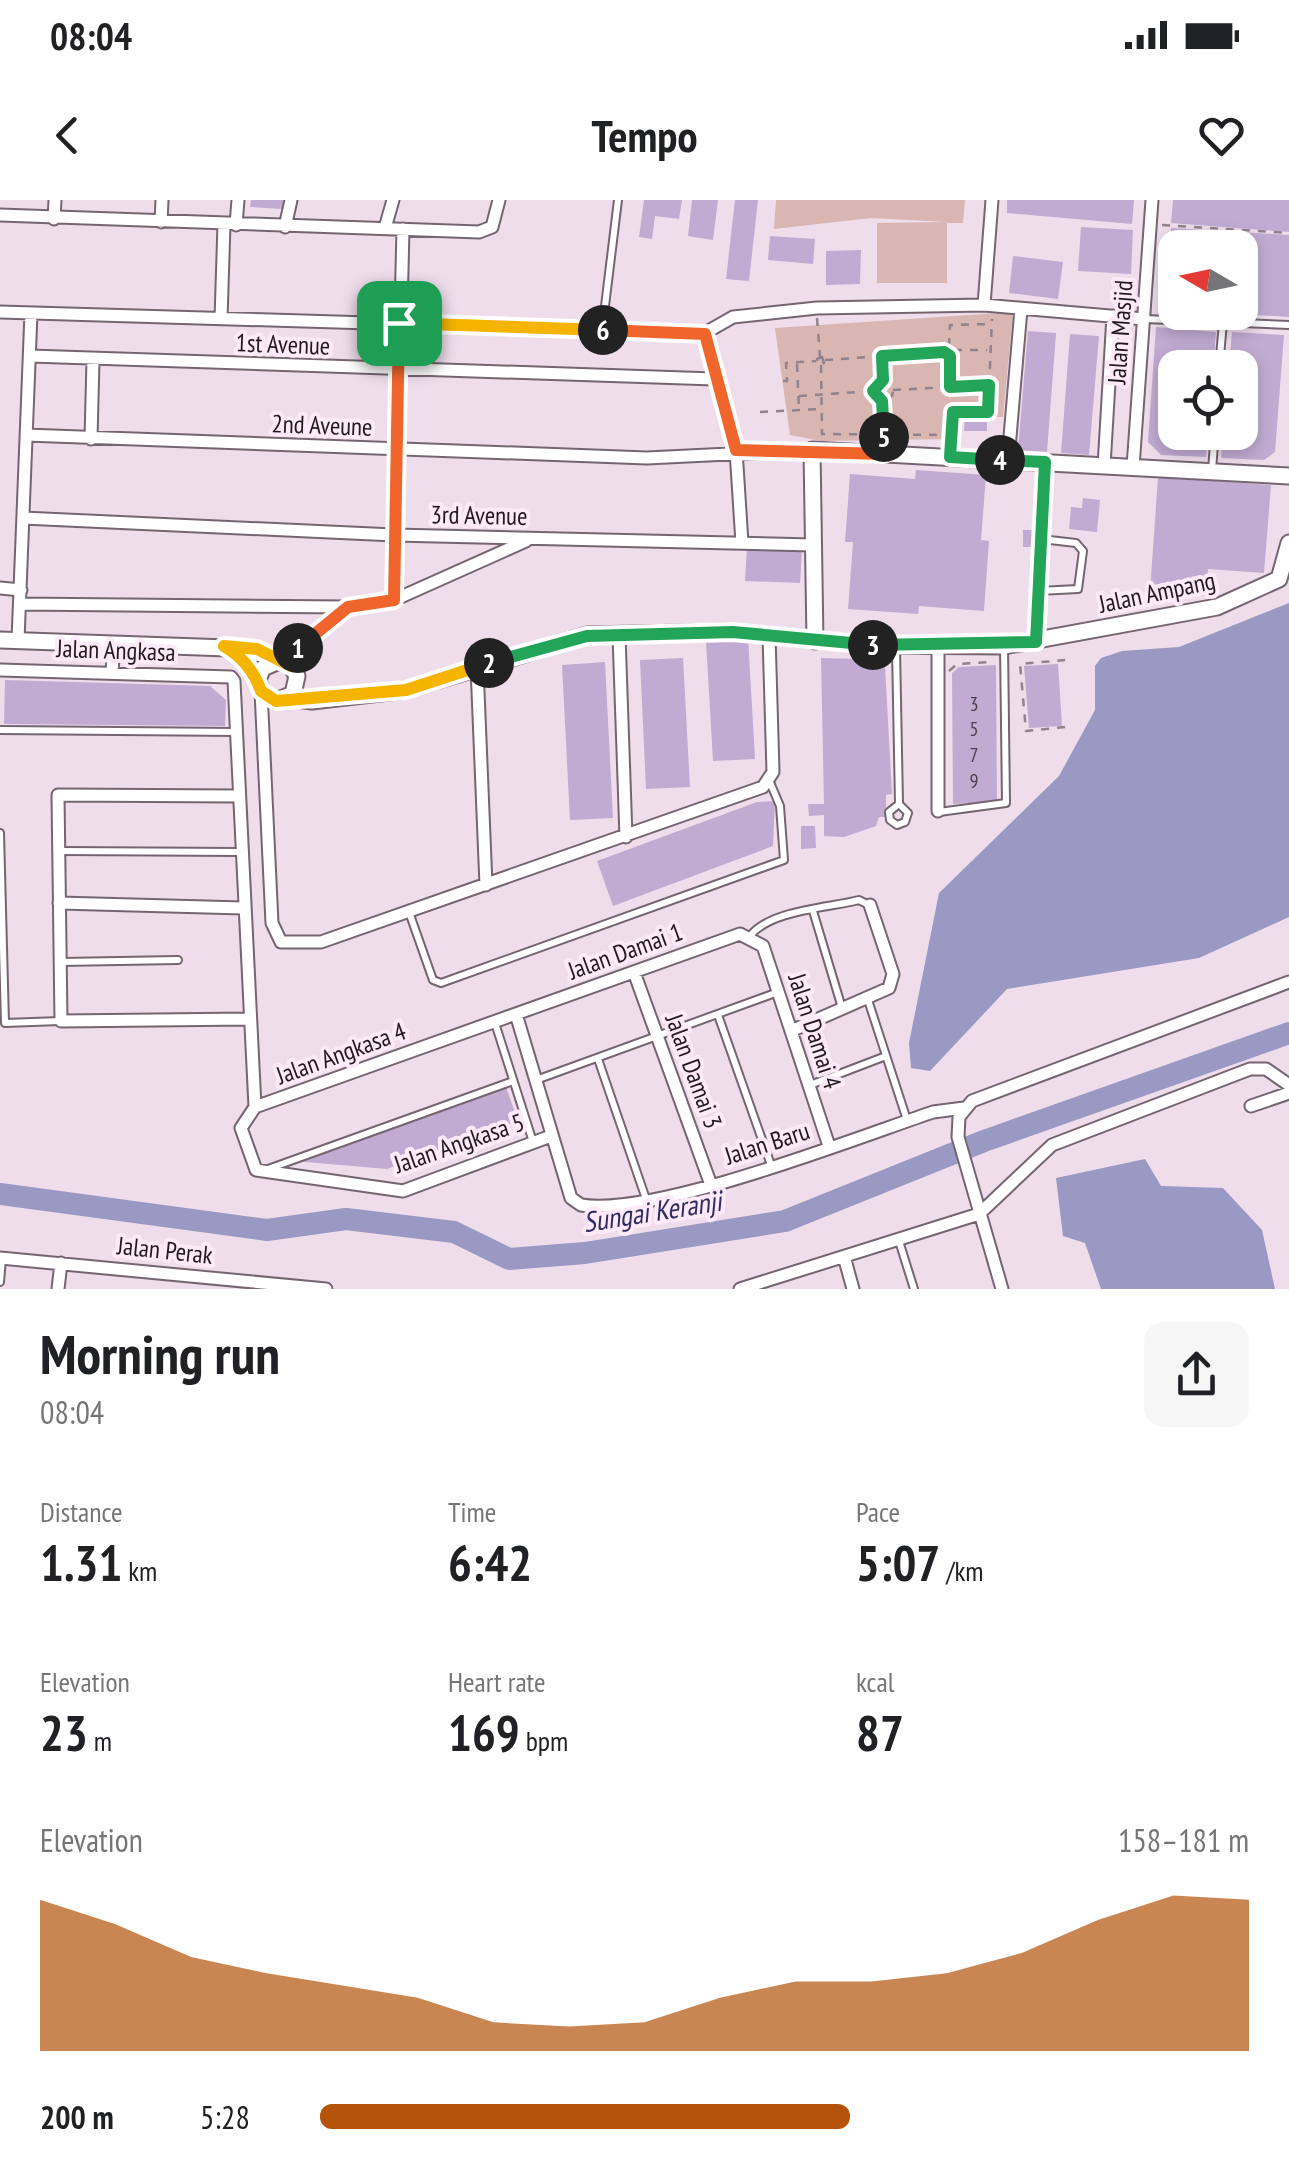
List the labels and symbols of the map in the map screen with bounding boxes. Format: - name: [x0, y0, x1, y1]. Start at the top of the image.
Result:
- north arrow: [1158, 230, 1258, 330]
- street label: Jalan Masjid: [1100, 279, 1140, 386]
- pin: [357, 281, 442, 366]
- pin: 6: [578, 305, 628, 355]
- street label: 1st Avenue: [235, 326, 331, 362]
- street label: 2nd Aveune: [271, 407, 373, 443]
- pin: 5: [859, 412, 909, 462]
- pin: 4: [975, 435, 1025, 485]
- street label: 3rd Avenue: [430, 498, 528, 532]
- street label: Jalan Ampang: [1095, 564, 1218, 620]
- pin: 3: [848, 620, 898, 670]
- pin: 1: [273, 623, 323, 673]
- street label: Jalan Angkasa: [55, 632, 176, 668]
- pin: 2: [464, 638, 514, 688]
- house number: 3: [970, 691, 979, 717]
- house number: 5: [970, 716, 979, 742]
- house number: 7: [970, 742, 979, 768]
- house number: 9: [970, 768, 979, 794]
- street label: Jalan Damai 1: [562, 916, 687, 987]
- street label: Jalan Damai 4: [781, 968, 849, 1093]
- street label: Jalan Damai 3: [658, 1008, 729, 1133]
- street label: Jalan Angkasa 4: [271, 1015, 410, 1092]
- street label: Jalan Angkasa 5: [389, 1106, 528, 1181]
- street label: Jalan Baru: [719, 1114, 814, 1172]
- water label: Sungai Keranji: [580, 1181, 728, 1240]
- street label: Jalan Perak: [115, 1229, 214, 1271]

